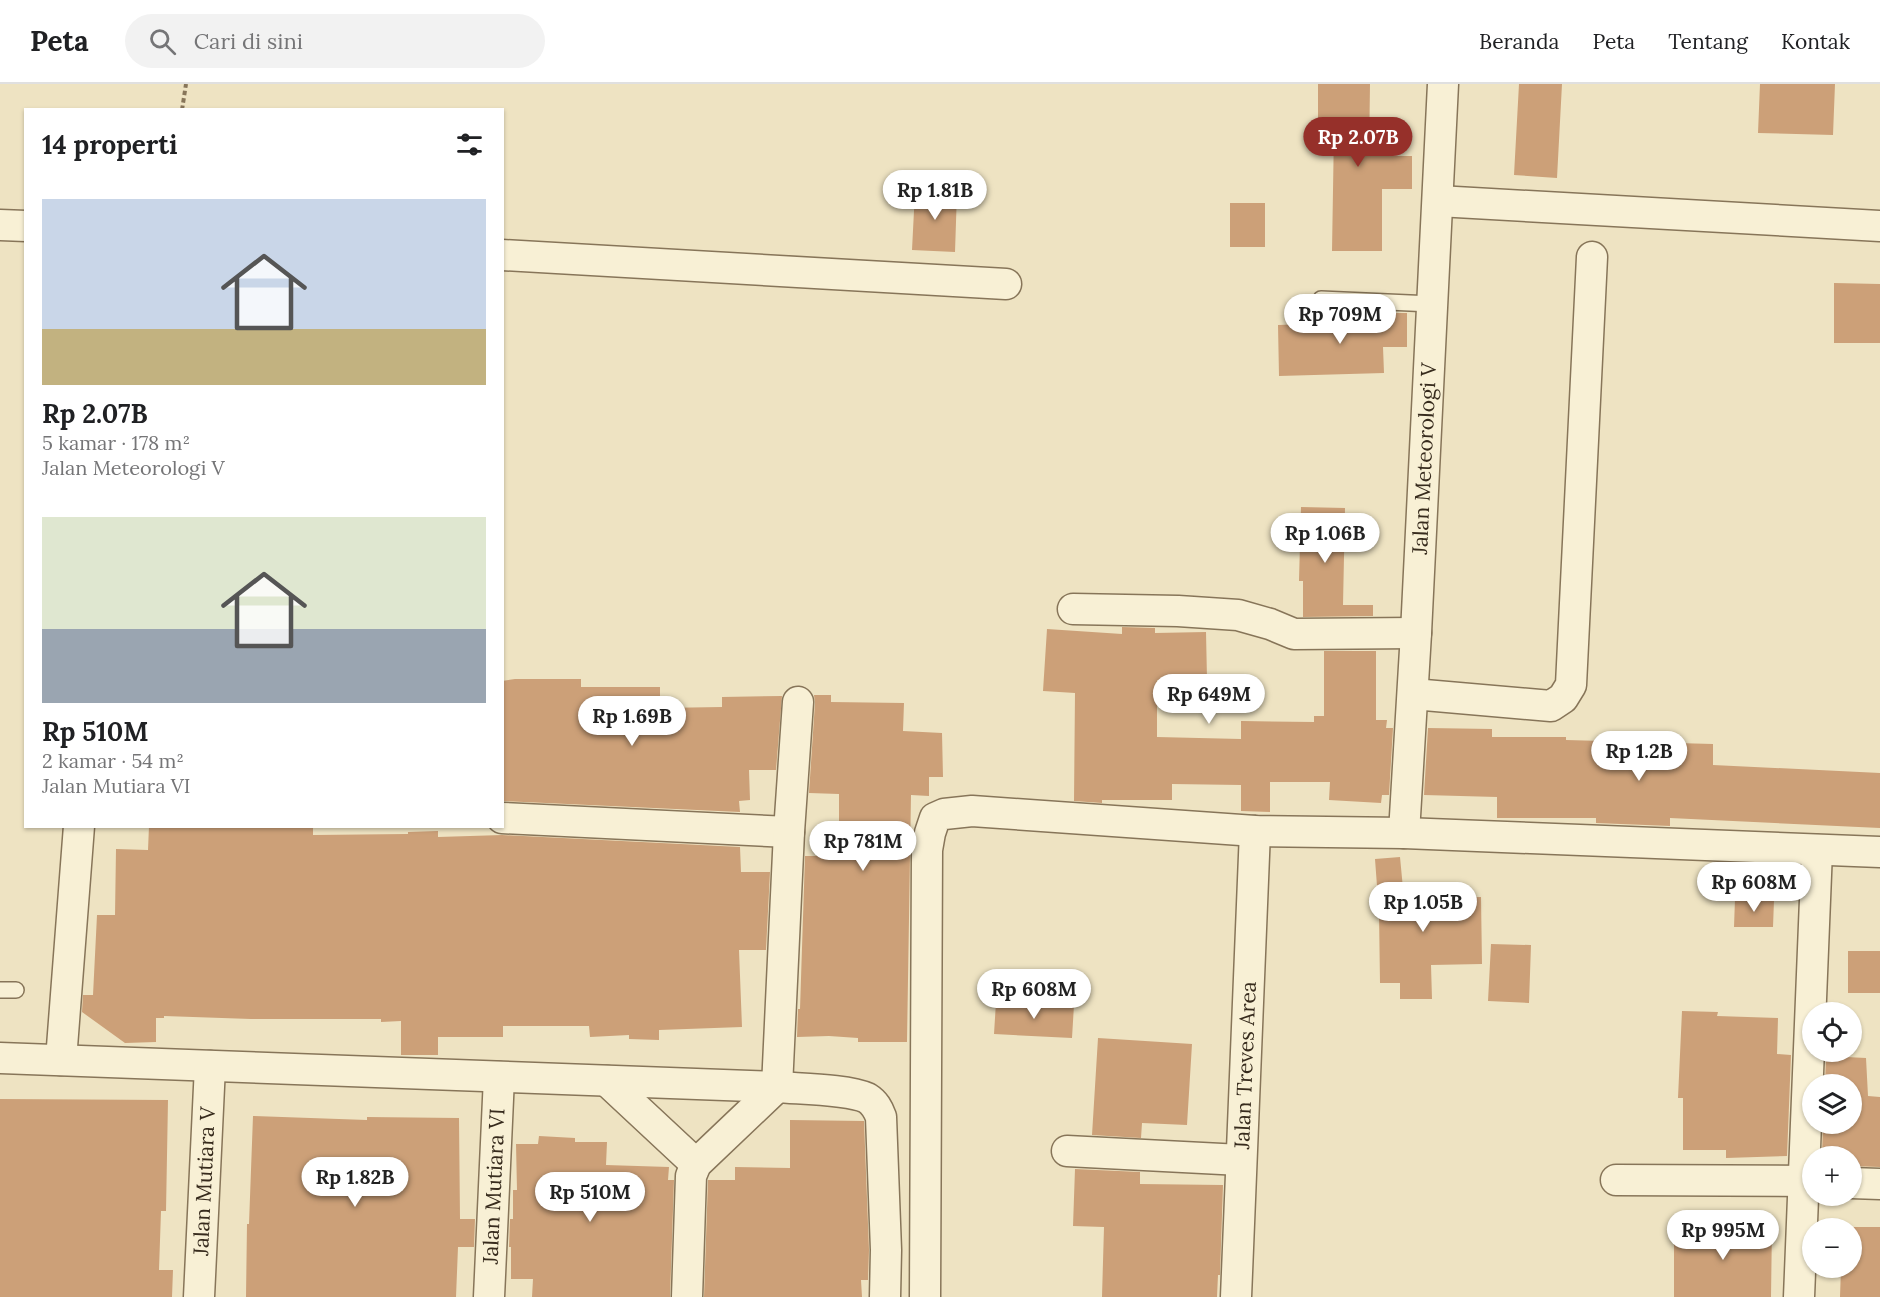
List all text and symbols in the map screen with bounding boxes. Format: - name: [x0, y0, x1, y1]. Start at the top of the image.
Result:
- search box: [125, 14, 545, 68]
- text: Peta: [30, 23, 89, 59]
- icon: search: [146, 25, 179, 58]
- text: Cari di sini: [194, 27, 303, 55]
- text: Beranda: [1479, 28, 1559, 55]
- text: Peta: [1592, 28, 1635, 55]
- text: Tentang: [1668, 28, 1748, 55]
- text: Kontak: [1781, 28, 1850, 55]
- pin: Rp 2.07B: [1296, 117, 1420, 168]
- text: Rp 2.07B: [1317, 124, 1399, 149]
- text: 14 properti: [42, 128, 178, 161]
- icon: filters: [453, 128, 486, 161]
- pin: Rp 1.81B: [873, 170, 997, 221]
- text: Rp 1.81B: [897, 177, 973, 202]
- icon: home: [210, 238, 318, 346]
- pin: Rp 709M: [1285, 294, 1395, 345]
- text: Rp 709M: [1298, 301, 1382, 326]
- street label: Jalan Meteorologi V: [1406, 361, 1442, 556]
- text: Rp 2.07B: [42, 397, 148, 430]
- text: 5 kamar · 178 m²: [42, 430, 190, 455]
- text: Jalan Meteorologi V: [42, 455, 225, 480]
- pin: Rp 1.06B: [1263, 513, 1387, 564]
- text: Rp 1.06B: [1285, 520, 1365, 545]
- icon: home: [210, 556, 318, 664]
- pin: Rp 649M: [1154, 674, 1264, 725]
- text: Rp 649M: [1167, 681, 1251, 706]
- pin: Rp 1.69B: [570, 696, 694, 747]
- text: Rp 1.69B: [592, 703, 672, 728]
- text: Rp 510M: [42, 715, 149, 748]
- pin: Rp 1.2B: [1584, 731, 1694, 782]
- text: Rp 1.2B: [1605, 738, 1673, 763]
- text: 2 kamar · 54 m²: [42, 748, 184, 773]
- text: Jalan Mutiara VI: [42, 773, 190, 798]
- pin: Rp 781M: [808, 821, 918, 872]
- text: Rp 781M: [823, 828, 903, 853]
- pin: Rp 608M: [1699, 862, 1809, 913]
- text: Rp 608M: [1711, 869, 1797, 894]
- pin: Rp 1.05B: [1361, 882, 1485, 933]
- text: Rp 1.05B: [1383, 889, 1463, 914]
- pin: Rp 608M: [979, 969, 1089, 1020]
- text: Rp 608M: [991, 976, 1077, 1001]
- street label: Jalan Treves Area: [1228, 981, 1262, 1151]
- map controls: [1802, 1002, 1862, 1278]
- button: locate: [1802, 1002, 1862, 1062]
- button: layers: [1802, 1074, 1862, 1134]
- street label: Jalan Mutiara V: [187, 1105, 221, 1257]
- street label: Jalan Mutiara VI: [476, 1108, 511, 1266]
- button: +: [1802, 1146, 1862, 1206]
- pin: Rp 1.82B: [293, 1157, 417, 1208]
- text: Rp 1.82B: [316, 1164, 394, 1189]
- pin: Rp 510M: [535, 1172, 645, 1223]
- text: Rp 510M: [549, 1179, 631, 1204]
- pin: Rp 995M: [1668, 1210, 1778, 1261]
- text: Rp 995M: [1681, 1217, 1765, 1242]
- button: −: [1802, 1218, 1862, 1278]

